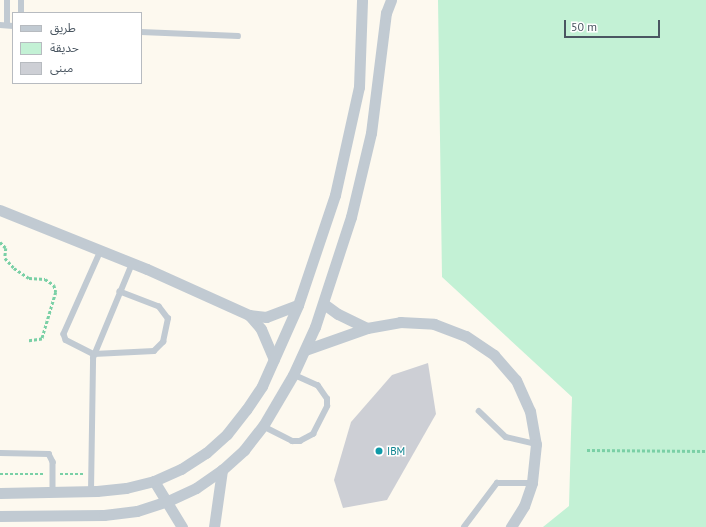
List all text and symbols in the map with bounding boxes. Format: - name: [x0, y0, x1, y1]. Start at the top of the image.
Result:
- legend: [12, 12, 142, 84]
- scale bar: [566, 12, 662, 38]
- text: 50 m: [571, 19, 597, 34]
- text: طريق: [50, 20, 76, 35]
- text: حديقة: [50, 40, 79, 55]
- text: مبنى: [50, 60, 73, 75]
- place label: IBM: [387, 444, 405, 458]
- marker: IBM: [374, 446, 384, 456]

